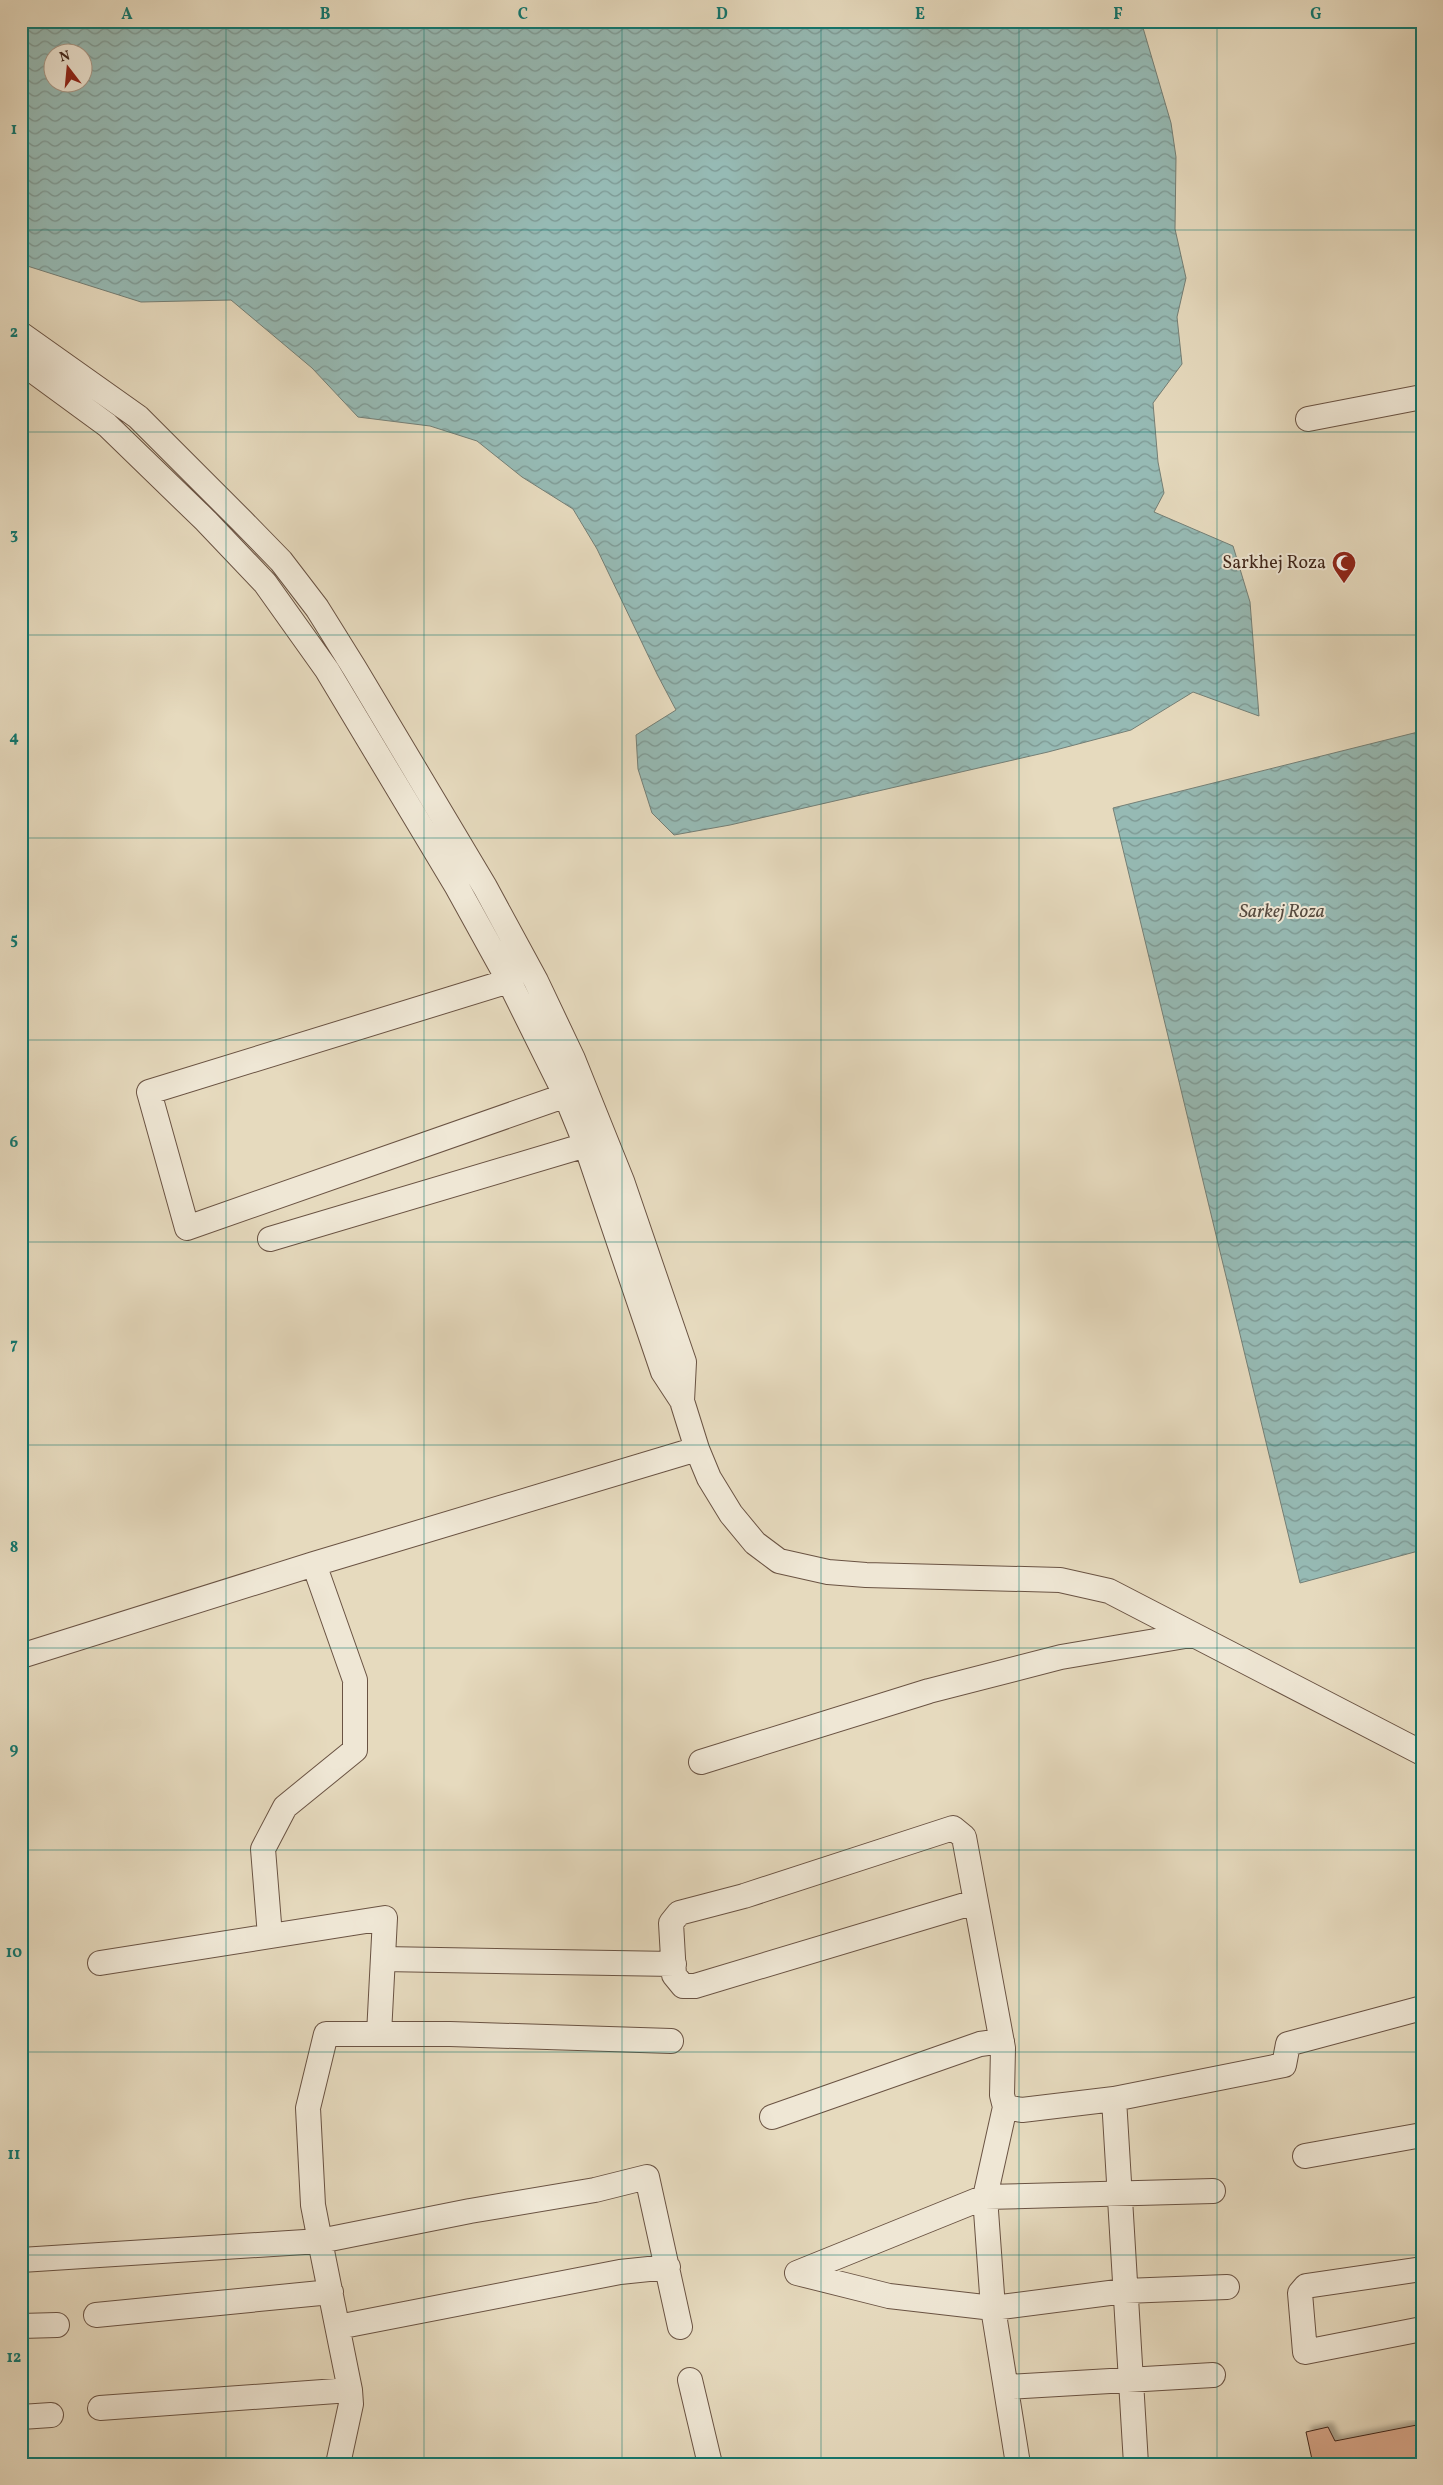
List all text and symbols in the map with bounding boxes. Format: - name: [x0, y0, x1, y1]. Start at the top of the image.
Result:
- text: A: [121, 4, 133, 26]
- text: B: [320, 4, 331, 26]
- text: C: [518, 4, 528, 26]
- text: D: [716, 4, 728, 26]
- text: E: [915, 4, 925, 26]
- text: F: [1113, 4, 1123, 26]
- text: G: [1310, 4, 1322, 26]
- north arrow: [42, 42, 92, 92]
- text: N: [57, 46, 72, 67]
- text: 1: [11, 119, 17, 141]
- text: 2: [10, 322, 18, 344]
- text: 3: [10, 524, 18, 546]
- mosque icon: Sarkhej Roza: [1331, 550, 1357, 584]
- place label: Sarkhej Roza: [1222, 551, 1326, 576]
- text: 4: [9, 727, 19, 749]
- water label: Sarkej Roza: [1239, 899, 1325, 925]
- text: 5: [10, 929, 18, 951]
- text: 6: [10, 1132, 19, 1154]
- text: 7: [10, 1334, 18, 1356]
- text: 8: [10, 1537, 18, 1559]
- text: 9: [10, 1739, 19, 1761]
- text: 10: [6, 1942, 22, 1964]
- text: 11: [8, 2144, 20, 2166]
- text: 12: [7, 2347, 21, 2369]

